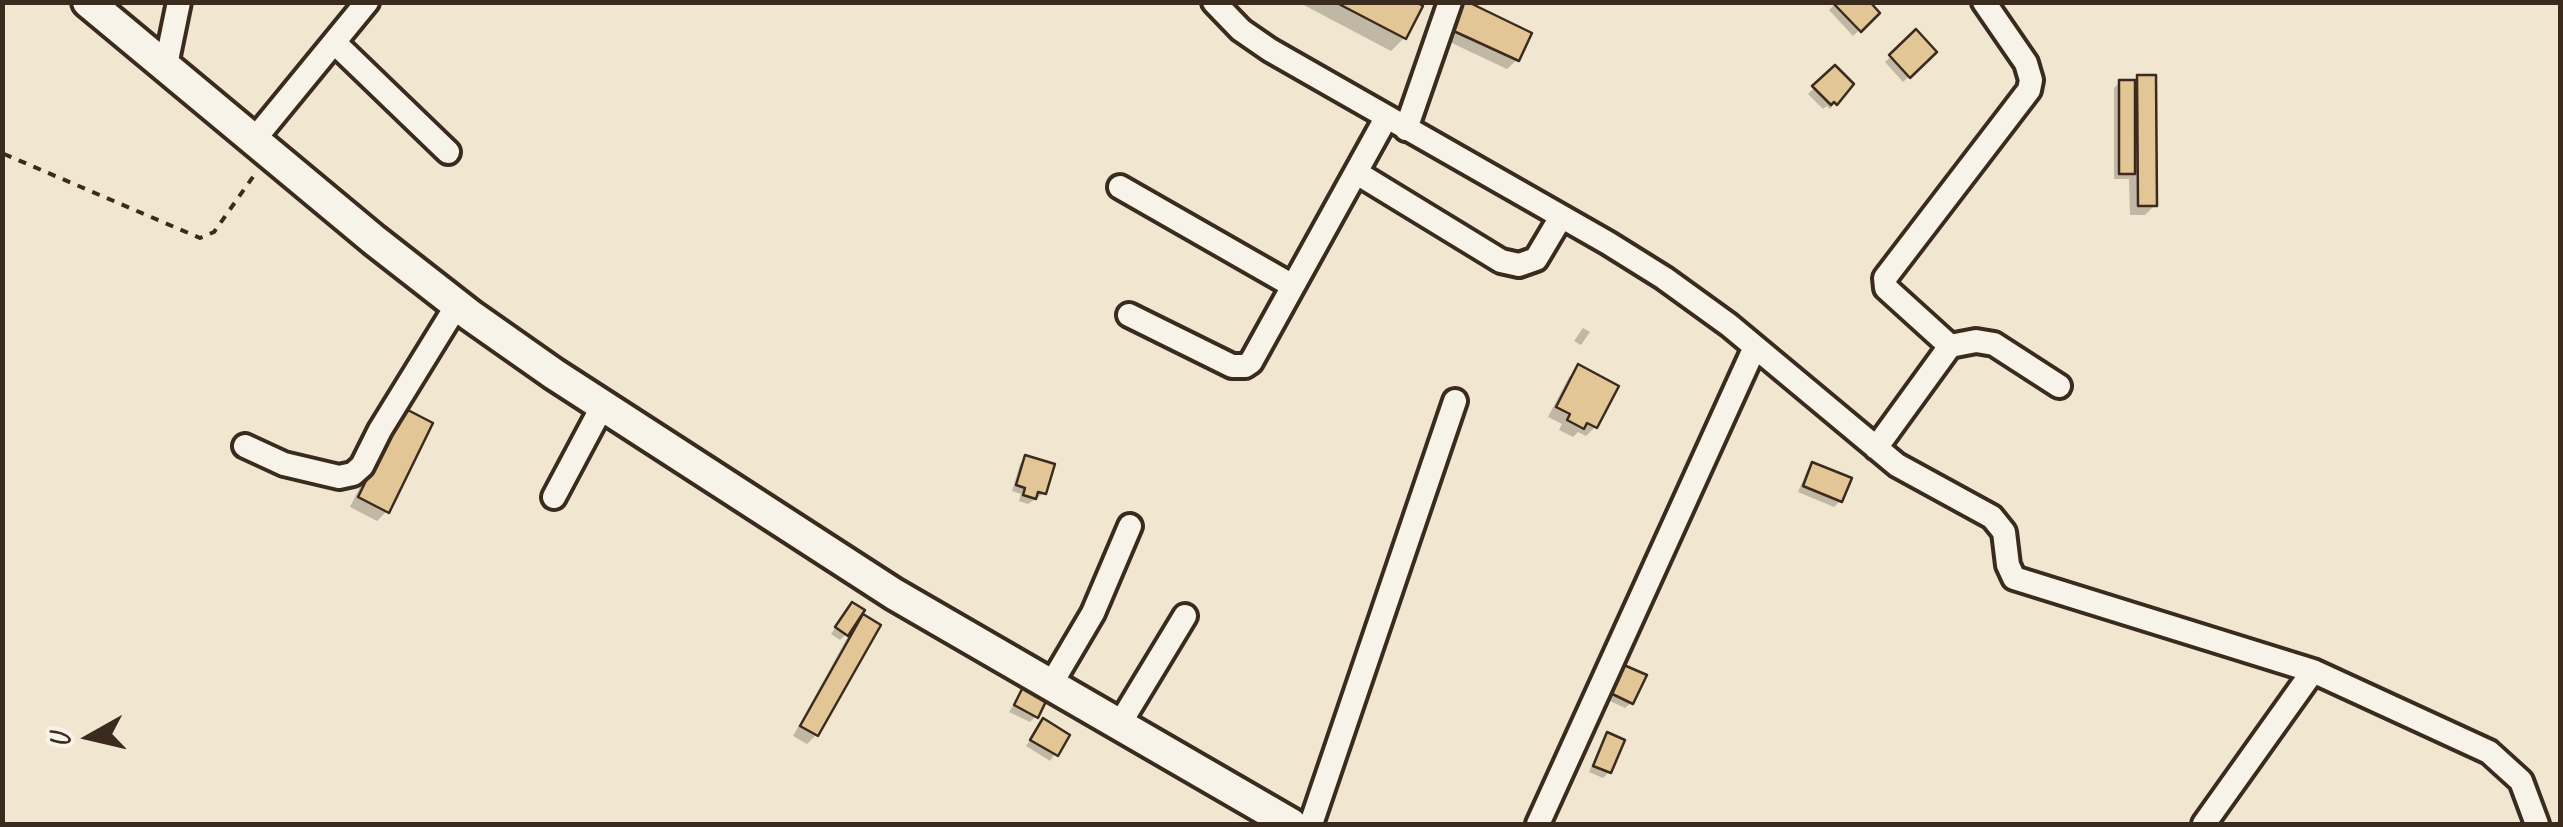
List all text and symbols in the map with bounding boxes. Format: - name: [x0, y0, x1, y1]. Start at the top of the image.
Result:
- north arrow: [40, 687, 140, 787]
- text: U: [42, 732, 78, 750]

